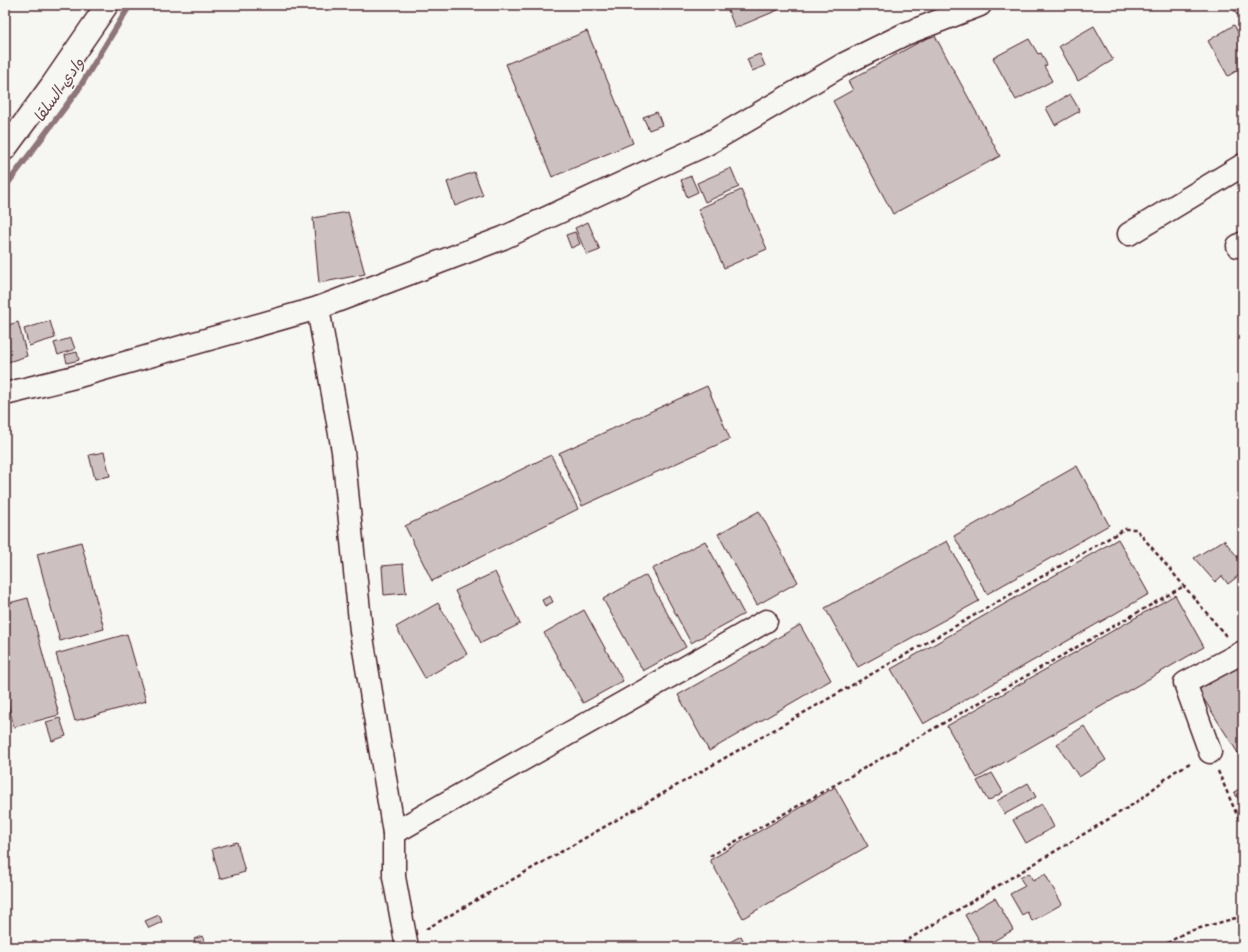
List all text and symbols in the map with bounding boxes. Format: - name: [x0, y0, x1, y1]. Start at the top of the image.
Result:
- water label: وادي السلقا: [30, 54, 90, 127]

